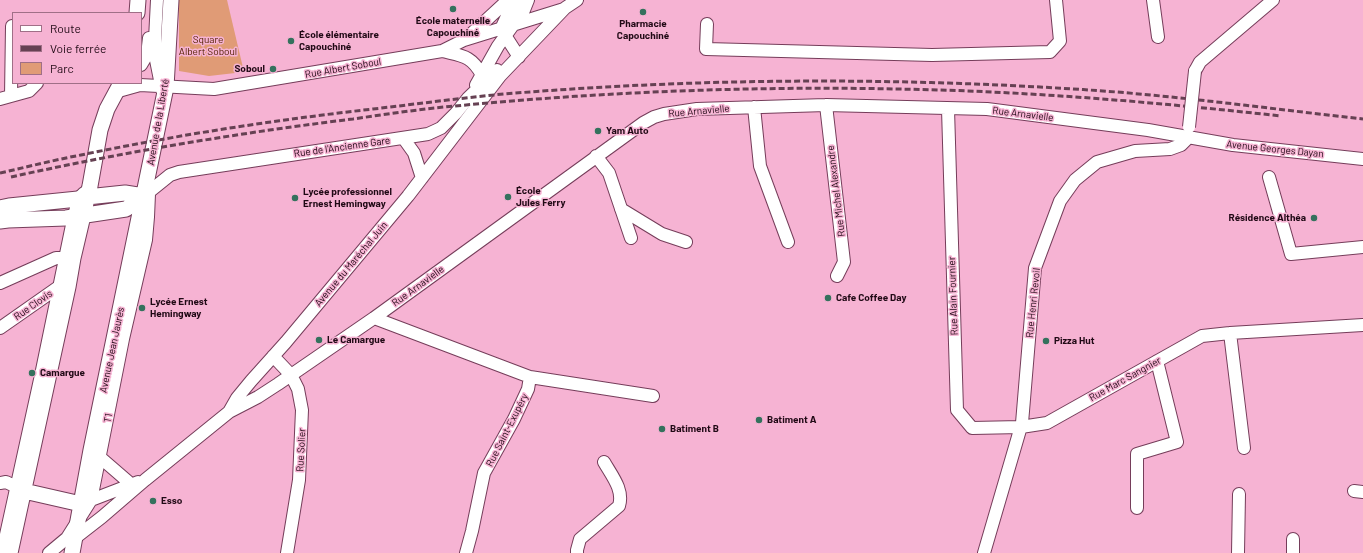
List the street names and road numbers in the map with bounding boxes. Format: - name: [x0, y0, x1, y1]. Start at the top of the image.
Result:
- street label: Rue Albert Soboul: [304, 55, 382, 81]
- street label: Avenue de la Liberté: [144, 78, 172, 166]
- street label: Rue Arnavielle: [668, 102, 730, 120]
- street label: Rue Arnavielle: [992, 104, 1054, 124]
- street label: Rue de l'Ancienne Gare: [293, 134, 391, 160]
- street label: Avenue Georges Dayan: [1226, 138, 1324, 160]
- street label: Rue Michel Alexandre: [824, 145, 848, 237]
- street label: Avenue du Maréchal Juin: [312, 219, 390, 309]
- street label: Rue Alain Fournier: [946, 256, 960, 336]
- street label: Rue Arnavielle: [390, 263, 446, 309]
- street label: Rue Henri Revoil: [1023, 267, 1043, 339]
- street label: Rue Clovis: [11, 287, 55, 323]
- street label: Avenue Jean Jaurès: [97, 306, 127, 394]
- street label: Rue Marc Sangnier: [1087, 354, 1163, 404]
- street label: Rue Saint-Exupéry: [483, 391, 531, 469]
- street label: T1: [101, 412, 115, 424]
- street label: Rue Solier: [294, 428, 308, 472]

